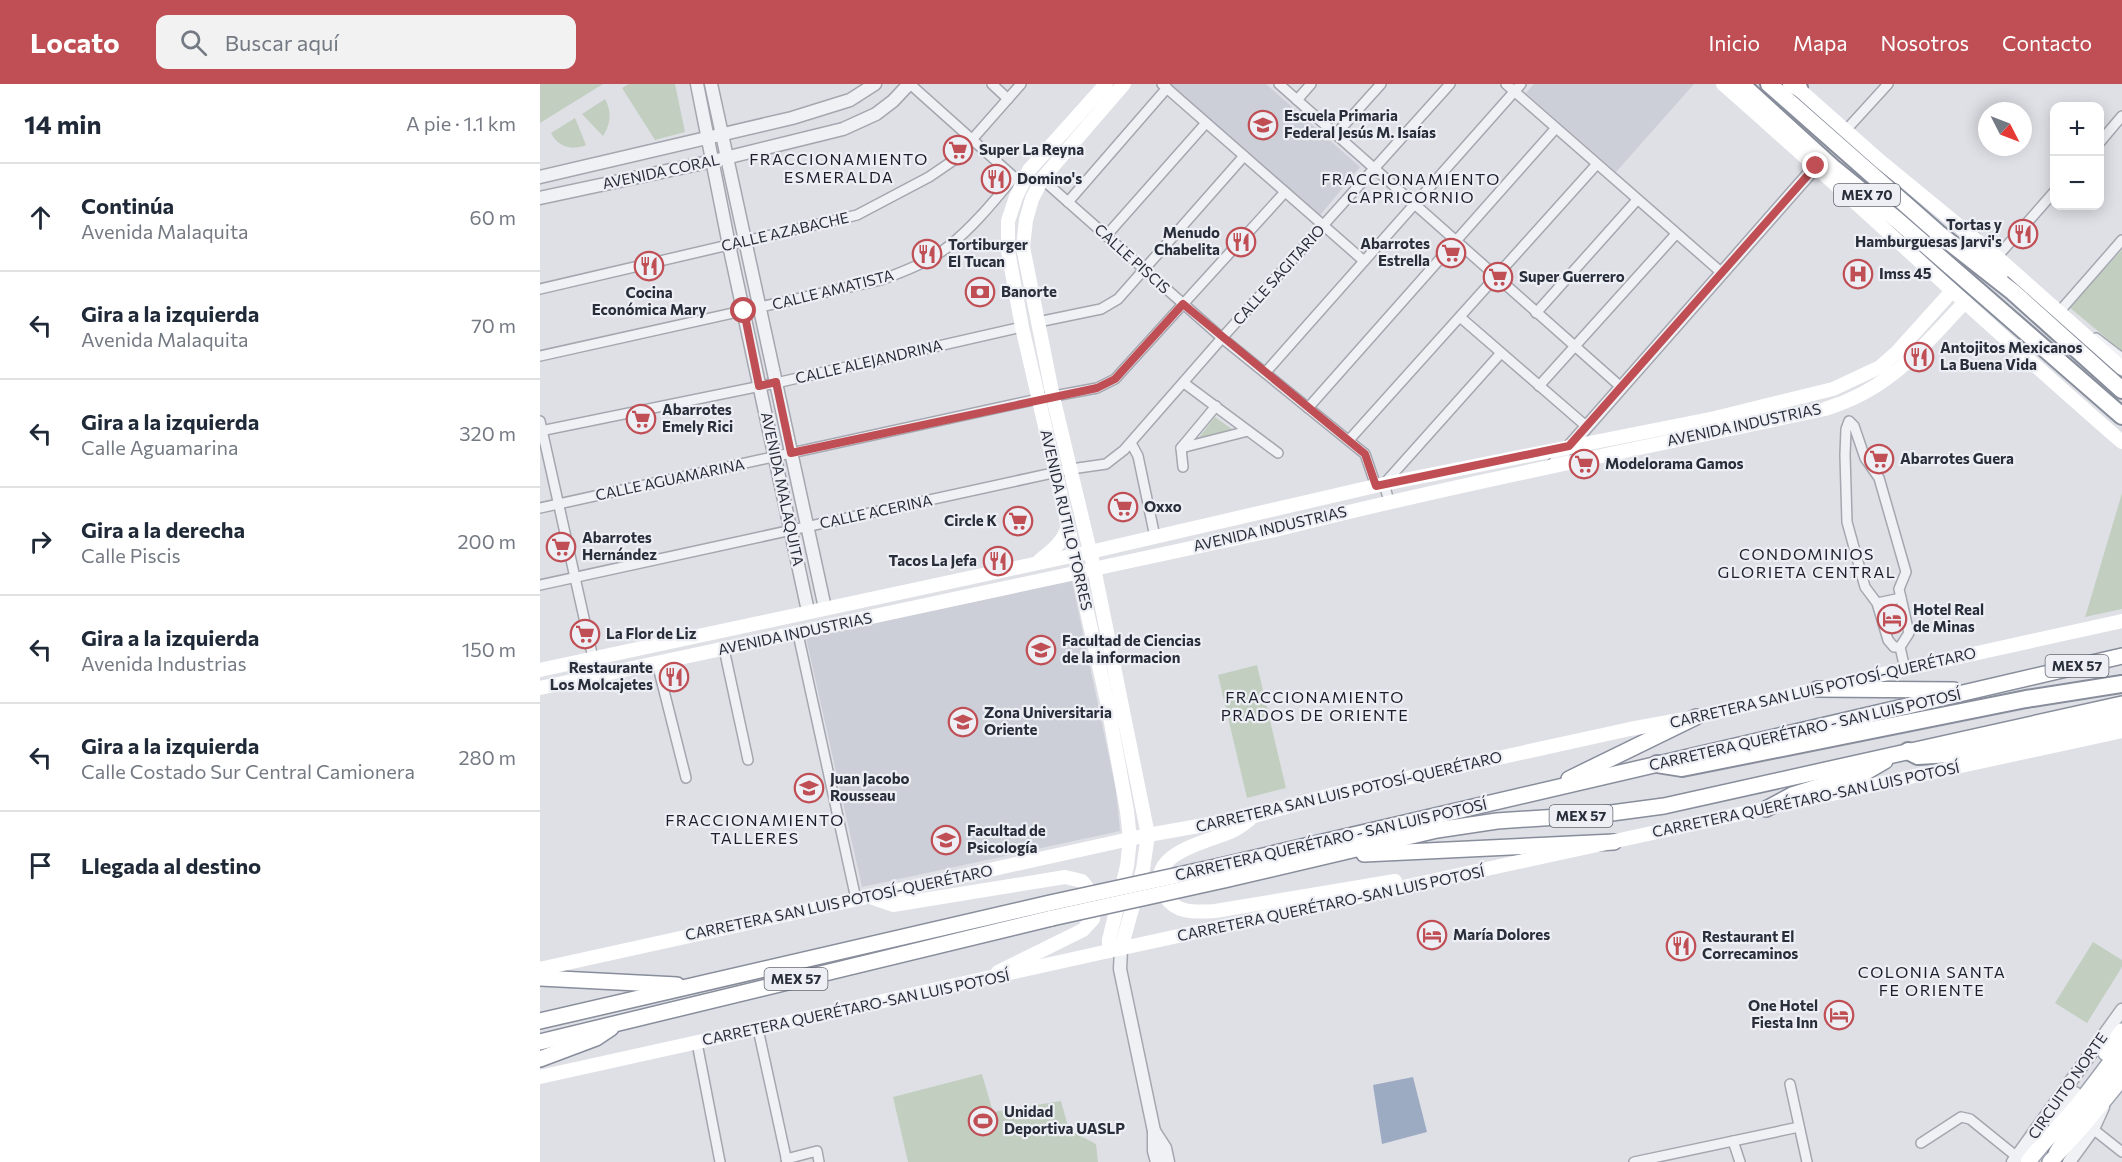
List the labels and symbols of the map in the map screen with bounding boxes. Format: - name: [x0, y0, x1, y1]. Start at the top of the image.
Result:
- north arrow: [1978, 102, 2032, 156]
- place label: Escuela Primaria Federal Jesús M. Isaías: [1284, 106, 1436, 141]
- school or university icon: Escuela Primaria Federal Jesús M. Isaías: [1247, 109, 1279, 141]
- supermarket icon: Super La Reyna: [942, 134, 974, 166]
- place label: Super La Reyna: [979, 140, 1084, 158]
- district label: FRACCIONAMIENTO ESMERALDA: [749, 149, 929, 186]
- street label: AVENIDA CORAL: [601, 150, 721, 192]
- route end: [1802, 152, 1828, 178]
- restaurant icon: Domino's: [980, 163, 1012, 195]
- place label: Domino's: [1017, 169, 1082, 187]
- district label: FRACCIONAMIENTO CAPRICORNIO: [1321, 169, 1501, 206]
- road number: MEX 70: [1834, 184, 1900, 206]
- street label: CALLE AZABACHE: [719, 208, 850, 254]
- place label: Tortas y Hamburguesas Jarvi's: [1855, 215, 2003, 250]
- restaurant icon: Tortas y Hamburguesas Jarvi's: [2007, 218, 2039, 250]
- street label: CALLE PISCIS: [1091, 220, 1174, 297]
- street label: CALLE SAGITARIO: [1229, 221, 1328, 328]
- place label: Menudo Chabelita: [1154, 223, 1220, 258]
- restaurant icon: Menudo Chabelita: [1225, 226, 1257, 258]
- place label: Abarrotes Estrella: [1360, 234, 1430, 269]
- place label: Tortiburger El Tucan: [948, 235, 1028, 270]
- supermarket icon: Abarrotes Estrella: [1435, 237, 1467, 269]
- restaurant icon: Tortiburger El Tucan: [911, 238, 943, 270]
- restaurant icon: Cocina Económica Mary: [633, 250, 665, 282]
- hospital icon: Imss 45: [1842, 258, 1874, 290]
- supermarket icon: Super Guerrero: [1482, 261, 1514, 293]
- place label: Imss 45: [1879, 264, 1932, 282]
- street label: CALLE AMATISTA: [770, 265, 895, 313]
- place label: Super Guerrero: [1519, 267, 1625, 285]
- bank icon: Banorte: [964, 276, 996, 308]
- place label: Banorte: [1001, 282, 1057, 300]
- place label: Cocina Económica Mary: [592, 283, 707, 318]
- route start: [730, 297, 756, 323]
- street label: CALLE ALEJANDRINA: [793, 335, 944, 387]
- place label: Antojitos Mexicanos La Buena Vida: [1940, 338, 2083, 373]
- restaurant icon: Antojitos Mexicanos La Buena Vida: [1903, 341, 1935, 373]
- street label: AVENIDA INDUSTRIAS: [1665, 399, 1823, 449]
- place label: Abarrotes Emely Rici: [662, 400, 733, 435]
- supermarket icon: Abarrotes Emely Rici: [625, 403, 657, 435]
- street label: AVENIDA MALAQUITA: [758, 410, 808, 567]
- street label: AVENIDA RUTILO TORRES: [1037, 428, 1097, 612]
- supermarket icon: Abarrotes Guera: [1863, 443, 1895, 475]
- supermarket icon: Modelorama Gamos: [1568, 448, 1600, 480]
- place label: Abarrotes Guera: [1900, 449, 2014, 467]
- street label: CALLE AGUAMARINA: [594, 454, 746, 504]
- place label: Modelorama Gamos: [1605, 454, 1744, 472]
- street label: CALLE ACERINA: [818, 490, 934, 532]
- supermarket icon: Oxxo: [1107, 491, 1139, 523]
- place label: Oxxo: [1144, 497, 1182, 515]
- street label: AVENIDA INDUSTRIAS: [1191, 502, 1348, 554]
- supermarket icon: Circle K: [1002, 505, 1034, 537]
- place label: Circle K: [944, 511, 998, 529]
- place label: Abarrotes Hernández: [582, 528, 657, 563]
- supermarket icon: Abarrotes Hernández: [545, 531, 577, 563]
- district label: CONDOMINIOS GLORIETA CENTRAL: [1717, 544, 1897, 581]
- restaurant icon: Tacos La Jefa: [982, 545, 1014, 577]
- place label: Tacos La Jefa: [889, 551, 977, 569]
- place label: Hotel Real de Minas: [1913, 600, 1984, 635]
- hotel icon: Hotel Real de Minas: [1876, 603, 1908, 635]
- street label: AVENIDA INDUSTRIAS: [716, 608, 874, 658]
- supermarket icon: La Flor de Liz: [569, 618, 601, 650]
- place label: La Flor de Liz: [606, 624, 697, 642]
- place label: Facultad de Ciencias de la informacion: [1062, 631, 1201, 666]
- school or university icon: Facultad de Ciencias de la informacion: [1025, 634, 1057, 666]
- street label: CARRETERA SAN LUIS POTOSÍ-QUERÉTARO: [1668, 642, 1978, 731]
- road number: MEX 57: [2046, 655, 2108, 677]
- place label: Restaurante Los Molcajetes: [550, 658, 653, 693]
- restaurant icon: Restaurante Los Molcajetes: [658, 661, 690, 693]
- street label: CARRETERA QUERÉTARO - SAN LUIS POTOSÍ: [1647, 683, 1963, 774]
- district label: FRACCIONAMIENTO PRADOS DE ORIENTE: [1221, 687, 1409, 724]
- place label: Zona Universitaria Oriente: [984, 703, 1112, 738]
- school or university icon: Zona Universitaria Oriente: [947, 706, 979, 738]
- street label: CARRETERA SAN LUIS POTOSÍ-QUERÉTARO: [1194, 746, 1504, 835]
- street label: CARRETERA QUERÉTARO-SAN LUIS POTOSÍ: [1650, 756, 1962, 840]
- place label: Juan Jacobo Rousseau: [830, 769, 910, 804]
- school or university icon: Juan Jacobo Rousseau: [793, 772, 825, 804]
- street label: CARRETERA QUERÉTARO - SAN LUIS POTOSÍ: [1173, 793, 1489, 884]
- road number: MEX 57: [1550, 805, 1612, 827]
- district label: FRACCIONAMIENTO TALLERES: [665, 810, 845, 847]
- place label: Facultad de Psicología: [967, 821, 1046, 856]
- school or university icon: Facultad de Psicología: [930, 824, 962, 856]
- street label: CARRETERA SAN LUIS POTOSÍ-QUERÉTARO: [683, 860, 994, 943]
- street label: CARRETERA QUERÉTARO-SAN LUIS POTOSÍ: [1175, 860, 1487, 944]
- hotel icon: María Dolores: [1416, 919, 1448, 951]
- place label: María Dolores: [1453, 925, 1550, 943]
- place label: Restaurant El Correcaminos: [1702, 927, 1798, 962]
- restaurant icon: Restaurant El Correcaminos: [1665, 930, 1697, 962]
- district label: COLONIA SANTA FE ORIENTE: [1858, 962, 2006, 999]
- street label: CARRETERA QUERÉTARO-SAN LUIS POTOSÍ: [700, 964, 1012, 1048]
- road number: MEX 57: [764, 968, 828, 990]
- place label: One Hotel Fiesta Inn: [1748, 996, 1818, 1031]
- hotel icon: One Hotel Fiesta Inn: [1823, 999, 1855, 1031]
- street label: CIRCUITO NORTE: [2024, 1029, 2111, 1142]
- place label: Unidad Deportiva UASLP: [1004, 1102, 1125, 1137]
- sports icon: Unidad Deportiva UASLP: [967, 1105, 999, 1137]

